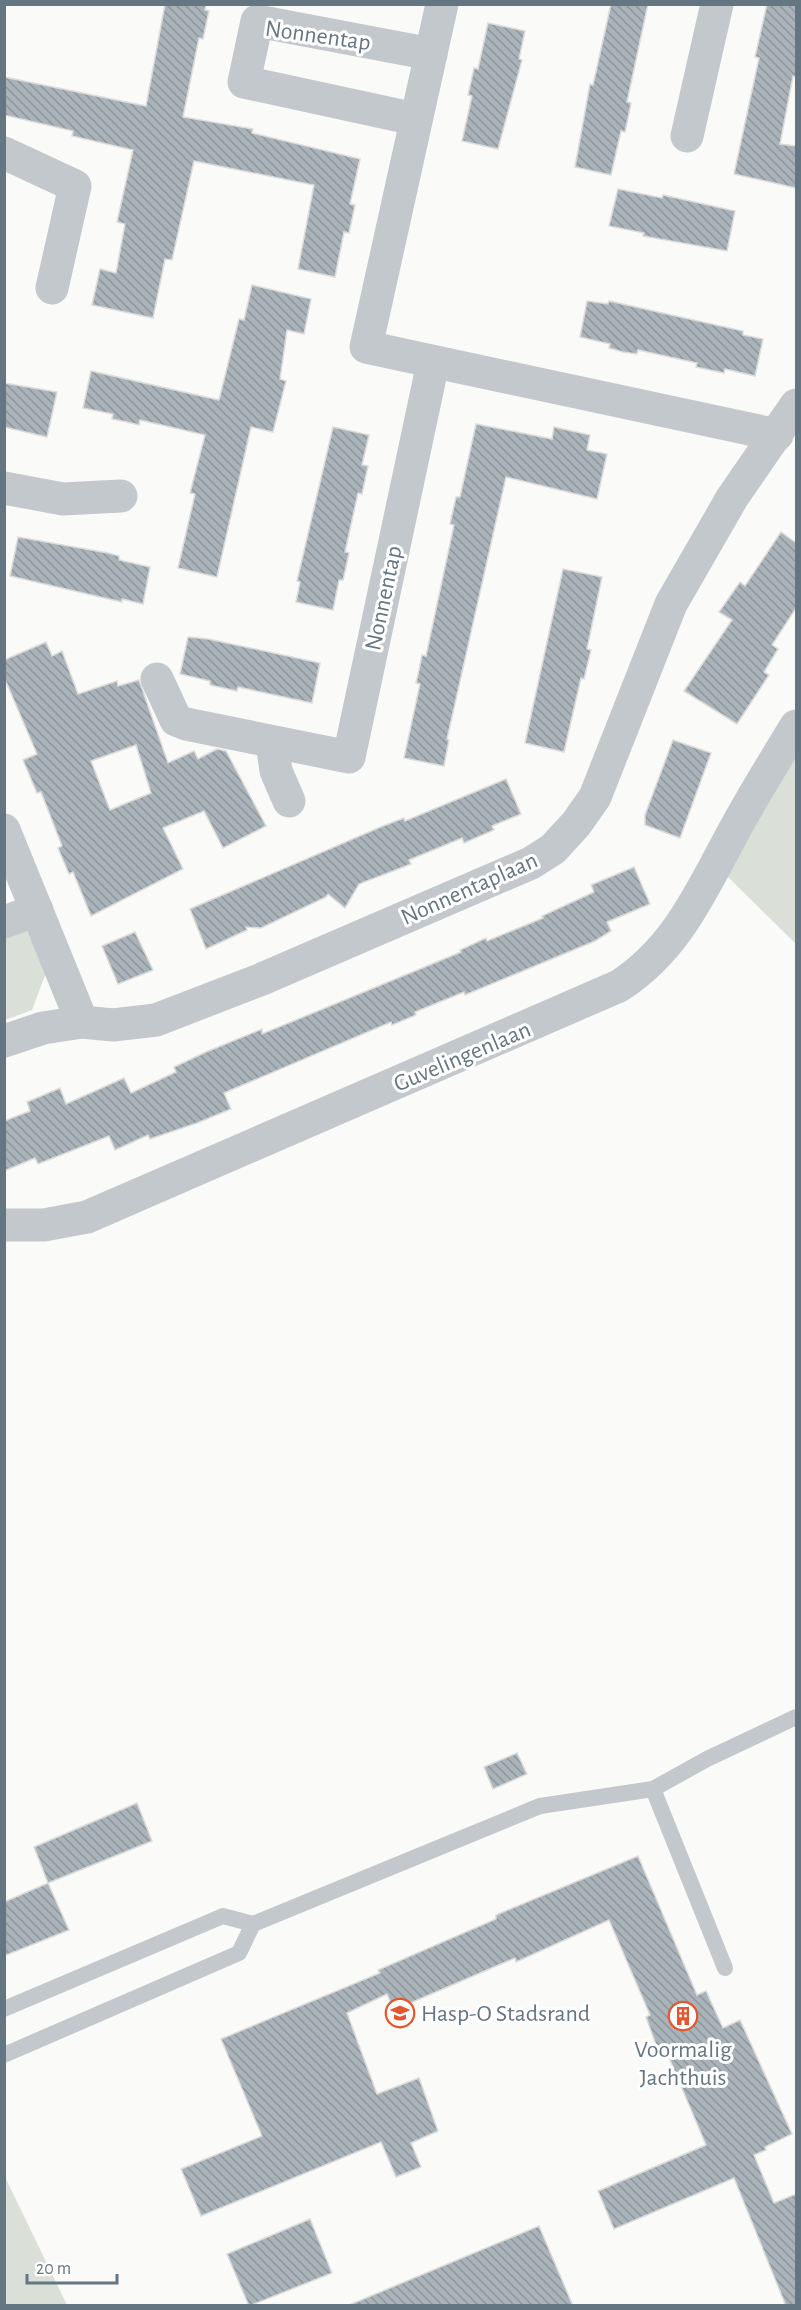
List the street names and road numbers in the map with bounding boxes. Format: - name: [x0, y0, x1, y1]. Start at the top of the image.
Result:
- street label: Nonnentap: [264, 17, 372, 55]
- street label: Nonnentap: [361, 544, 407, 653]
- street label: Nonnentaplaan: [398, 848, 541, 930]
- street label: Guvelingenlaan: [390, 1017, 534, 1097]

